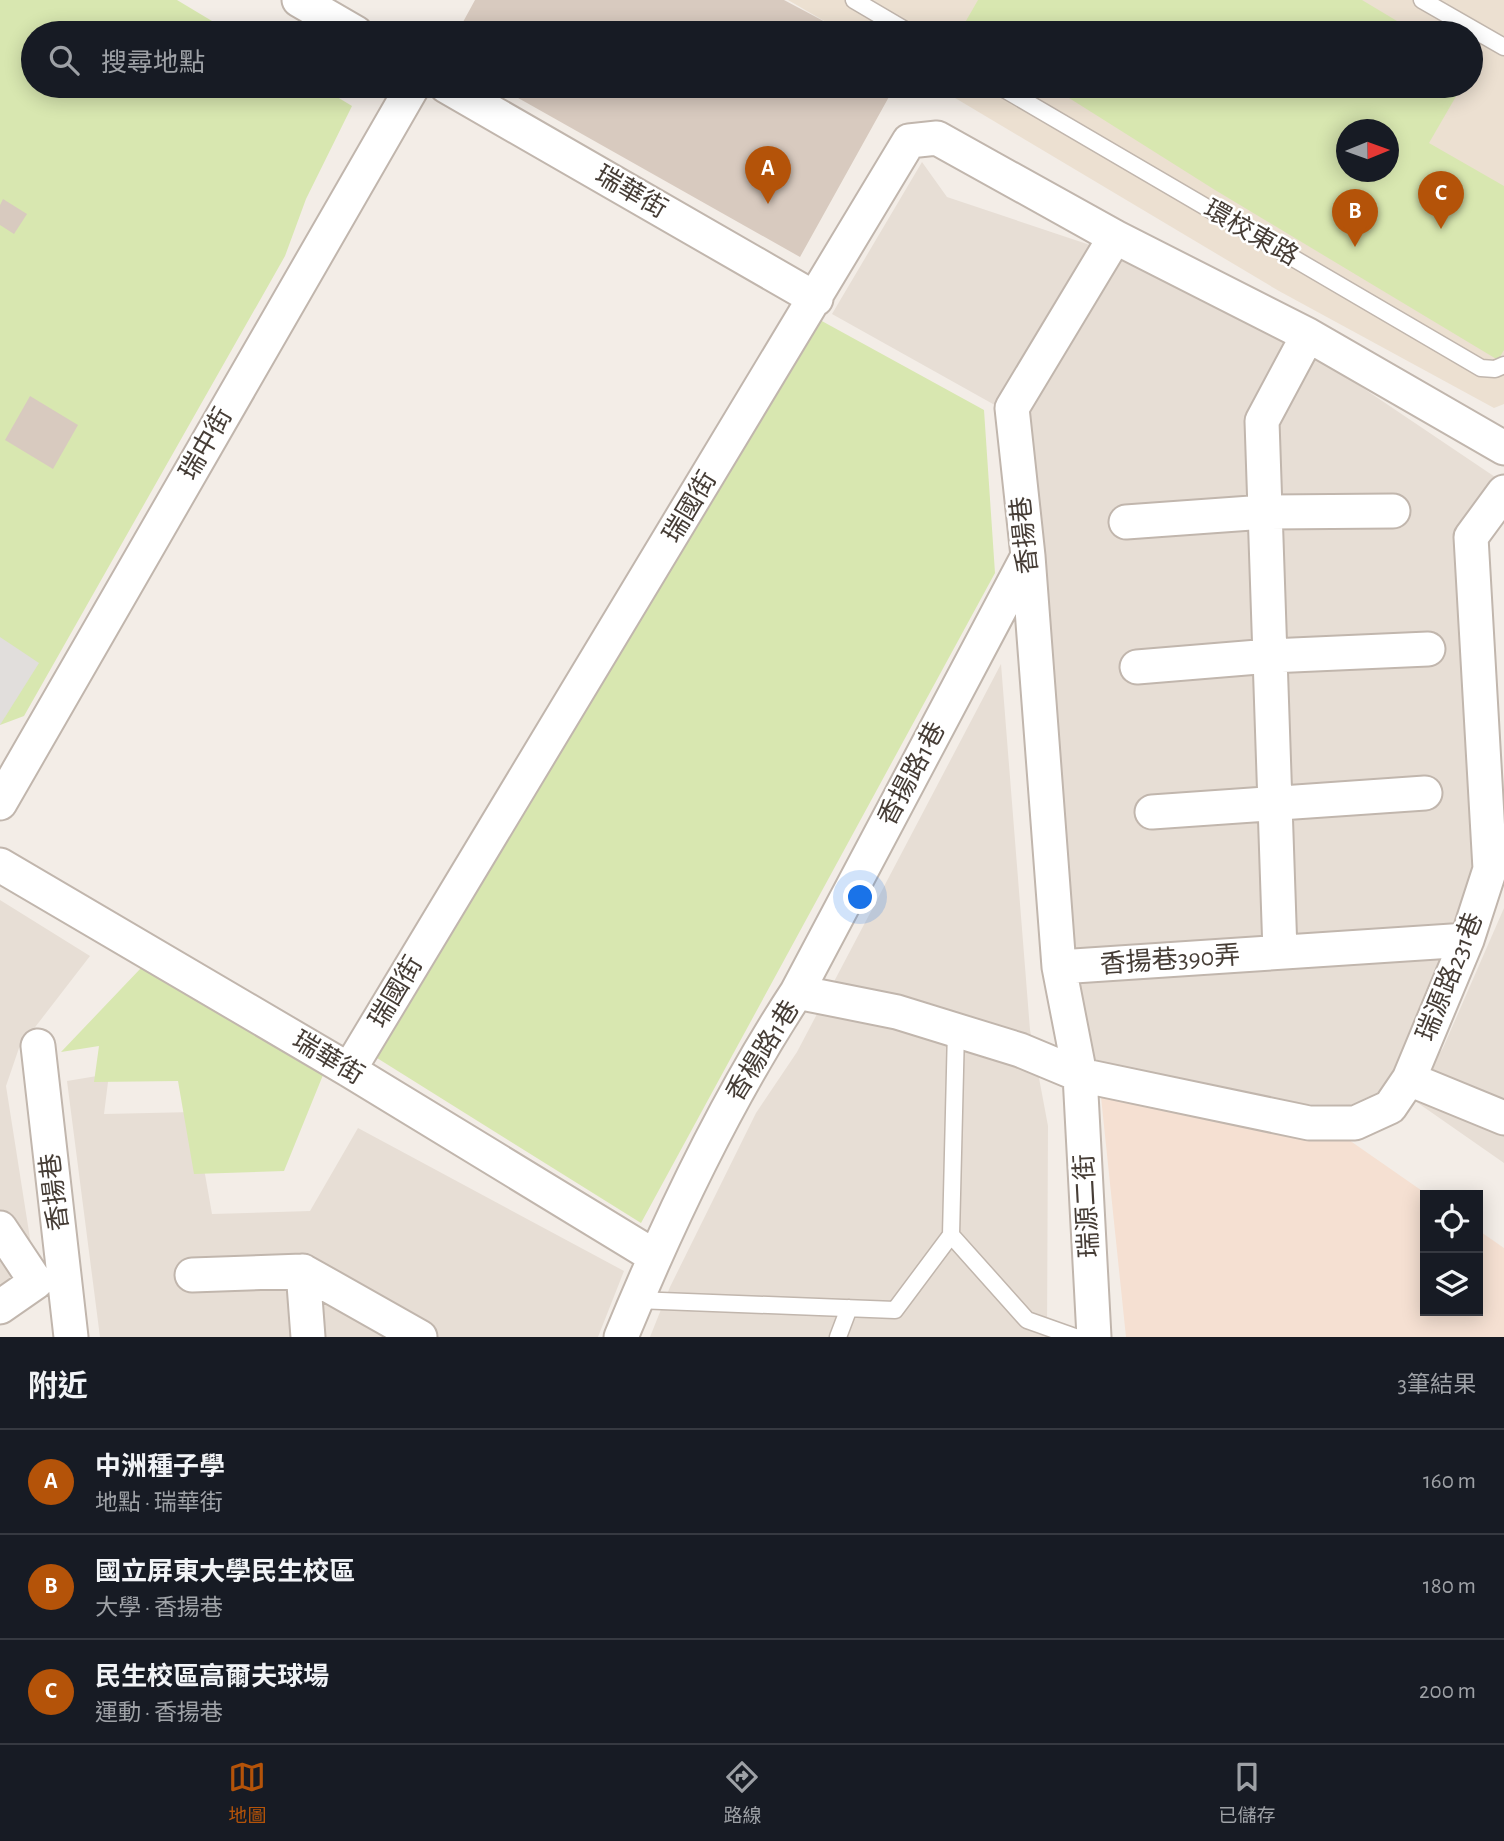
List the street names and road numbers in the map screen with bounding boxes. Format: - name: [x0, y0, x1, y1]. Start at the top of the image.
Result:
- street label: 瑞華街: [591, 160, 672, 223]
- street label: 環校東路: [1199, 195, 1303, 270]
- street label: 瑞中街: [174, 403, 237, 484]
- street label: 瑞國街: [658, 466, 721, 547]
- street label: 香揚巷: [1007, 495, 1042, 575]
- street label: 香揚路1巷: [873, 718, 950, 830]
- street label: 瑞源路231巷: [1412, 909, 1487, 1045]
- street label: 香揚巷390弄: [1099, 941, 1241, 978]
- street label: 瑞國街: [364, 951, 427, 1032]
- street label: 香楊路1巷: [721, 996, 804, 1106]
- street label: 瑞華街: [288, 1026, 369, 1089]
- street label: 香揚巷: [36, 1152, 73, 1232]
- street label: 瑞源二街: [1070, 1153, 1103, 1259]

